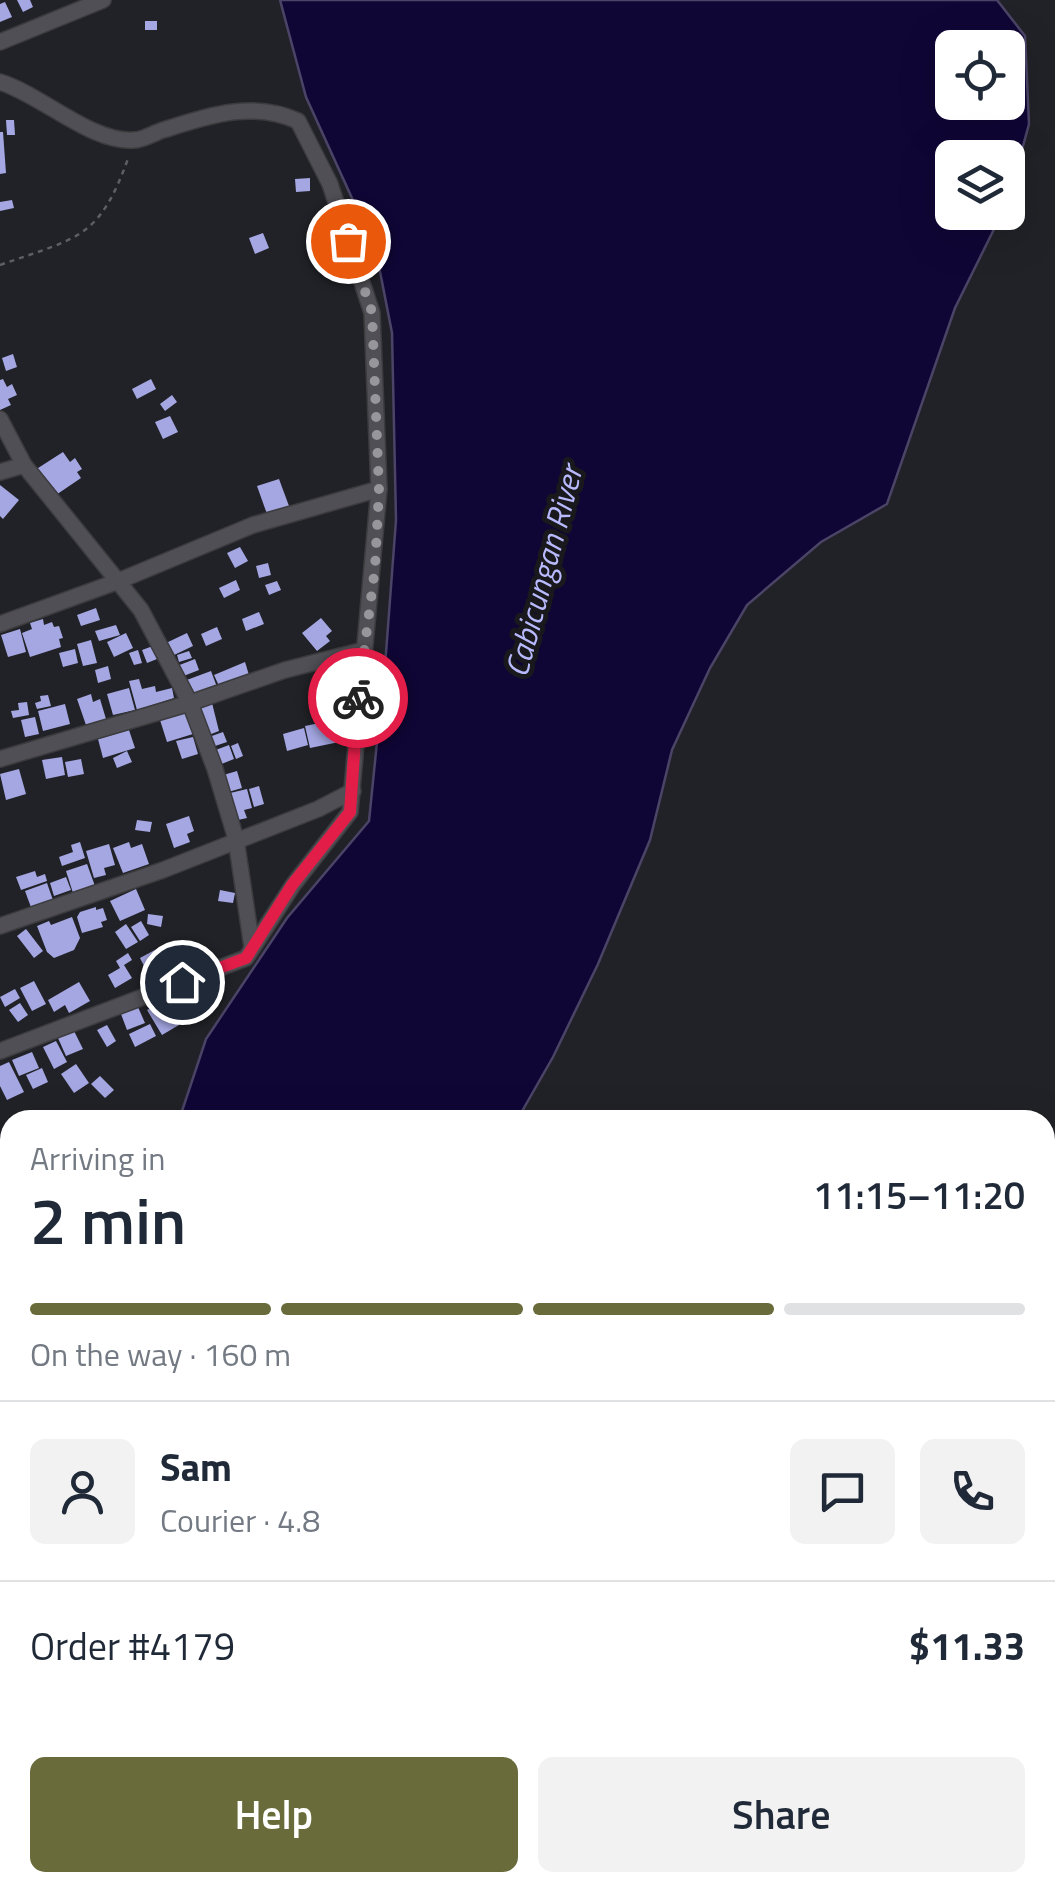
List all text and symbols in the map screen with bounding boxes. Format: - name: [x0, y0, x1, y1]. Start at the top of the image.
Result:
- map controls: [935, 30, 1025, 230]
- button: locate: [935, 30, 1025, 120]
- button: layers: [935, 140, 1025, 230]
- pin: [306, 199, 391, 284]
- icon: bag: [321, 214, 376, 269]
- water label: Cabicungan River: [492, 456, 595, 682]
- courier: [308, 648, 408, 748]
- icon: bike: [331, 671, 386, 726]
- pin: [140, 940, 225, 1025]
- icon: home: [155, 955, 210, 1010]
- text: Arriving in: [30, 1134, 166, 1182]
- text: 11:15–11:20: [813, 1166, 1025, 1224]
- text: 2 min: [30, 1170, 186, 1269]
- text: On the way · 160 m: [30, 1330, 291, 1378]
- text: Sam: [160, 1438, 232, 1496]
- button: person: [30, 1439, 135, 1544]
- button: chat: [790, 1439, 895, 1544]
- button: phone: [920, 1439, 1025, 1544]
- text: Courier · 4.8: [160, 1496, 320, 1544]
- text: Order #4179: [30, 1617, 235, 1675]
- text: $11.33: [909, 1617, 1025, 1675]
- button: Help: [30, 1757, 518, 1872]
- button: Share: [538, 1757, 1025, 1872]

